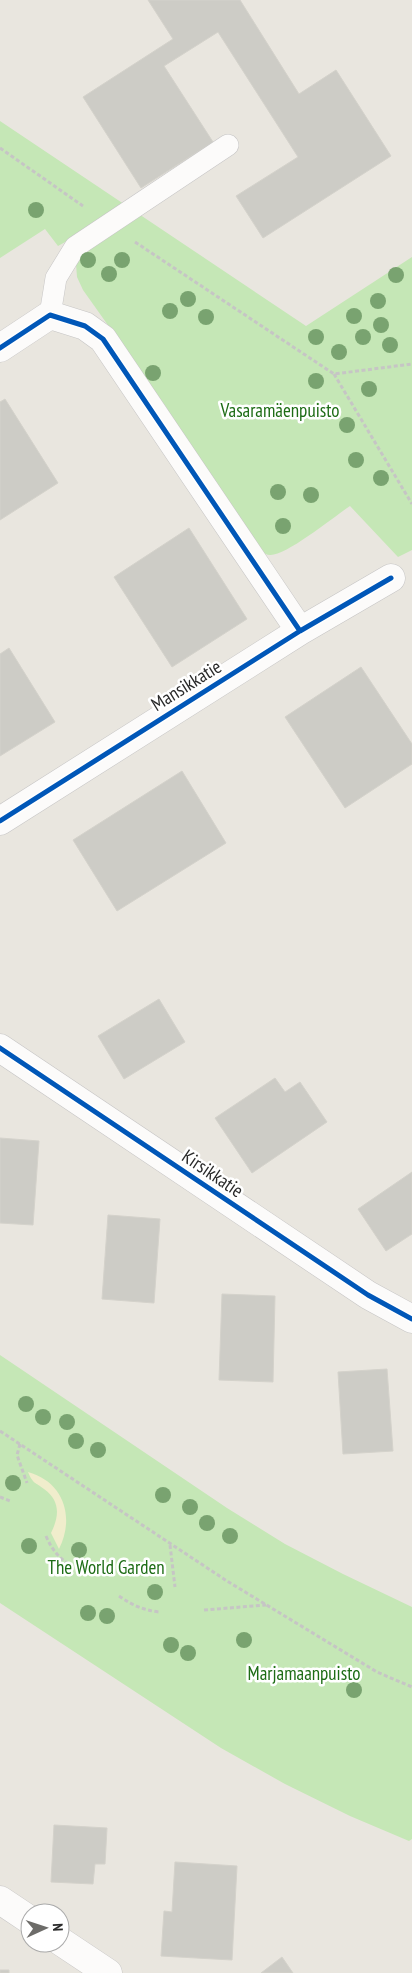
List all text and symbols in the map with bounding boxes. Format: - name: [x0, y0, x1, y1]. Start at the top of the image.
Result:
- park label: Vasaramäenpuisto: [220, 398, 339, 422]
- street label: Mansikkatie: [147, 654, 226, 716]
- street label: Kirsikkatie: [178, 1144, 248, 1202]
- park label: The World Garden: [47, 1555, 165, 1579]
- park label: Marjamaanpuisto: [248, 1661, 360, 1685]
- north arrow: [20, 1903, 70, 1953]
- text: N: [49, 1923, 67, 1932]

